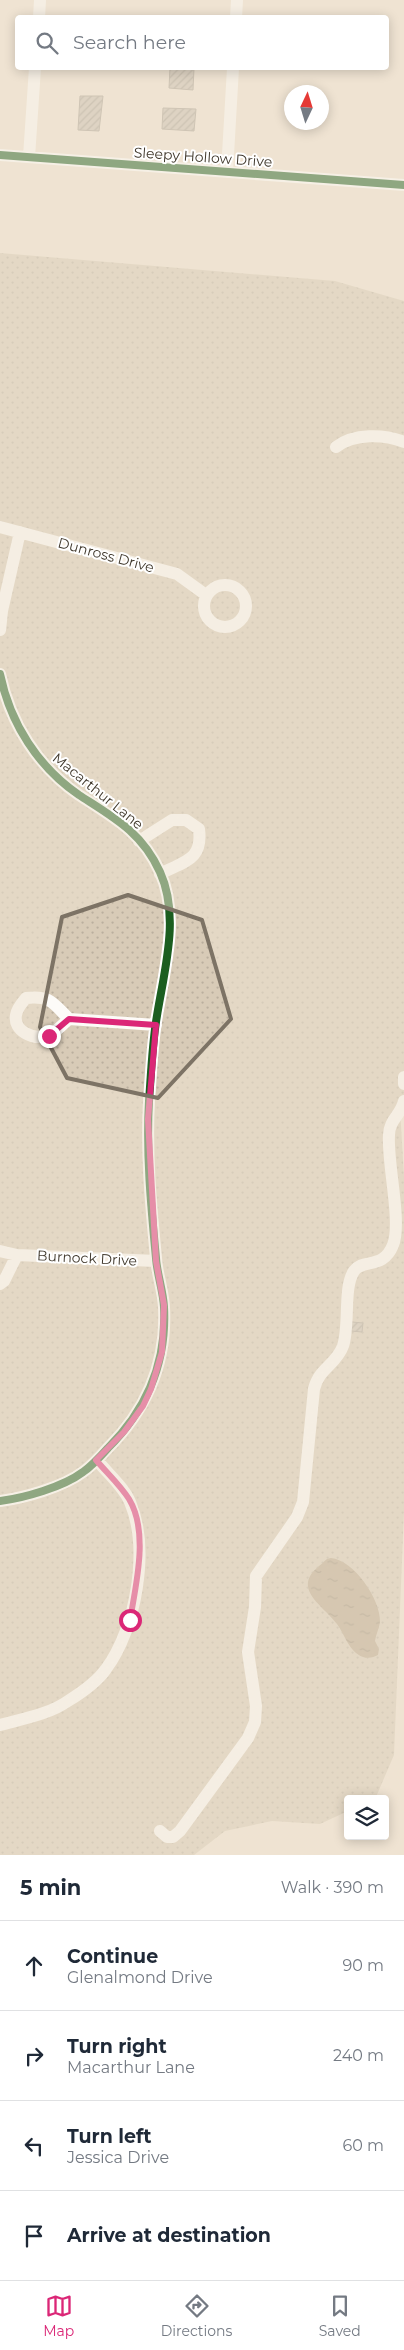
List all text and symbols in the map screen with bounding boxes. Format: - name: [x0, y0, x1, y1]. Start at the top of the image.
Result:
- search box: [15, 15, 389, 70]
- icon: search: [33, 29, 61, 57]
- text: Search here: [73, 31, 186, 54]
- north arrow: [284, 85, 329, 130]
- street label: Sleepy Hollow Drive: [133, 143, 273, 171]
- street label: Dunross Drive: [56, 534, 156, 576]
- street label: Macarthur Lane: [49, 749, 147, 833]
- route end: [38, 1025, 61, 1048]
- street label: Burnock Drive: [36, 1246, 138, 1270]
- route start: [119, 1609, 142, 1632]
- map controls: [344, 1795, 389, 1840]
- button: layers: [344, 1795, 389, 1840]
- text: 5 min: [20, 1875, 81, 1900]
- text: Walk · 390 m: [281, 1878, 384, 1897]
- text: Continue: [67, 1945, 158, 1968]
- icon: ahead: [20, 1952, 48, 1980]
- text: 90 m: [342, 1956, 384, 1975]
- text: Glenalmond Drive: [67, 1968, 213, 1987]
- text: Turn right: [67, 2035, 167, 2058]
- icon: right: [20, 2042, 48, 2070]
- text: 240 m: [333, 2046, 384, 2065]
- text: Macarthur Lane: [67, 2058, 195, 2077]
- text: Turn left: [67, 2125, 152, 2148]
- icon: left: [20, 2132, 48, 2160]
- text: 60 m: [342, 2136, 384, 2155]
- text: Jessica Drive: [67, 2148, 169, 2167]
- icon: arrive: [20, 2222, 48, 2250]
- text: Arrive at destination: [67, 2224, 271, 2247]
- tab: Map: [43, 2292, 74, 2340]
- tab: Directions: [161, 2292, 232, 2340]
- tab: Saved: [319, 2292, 361, 2340]

